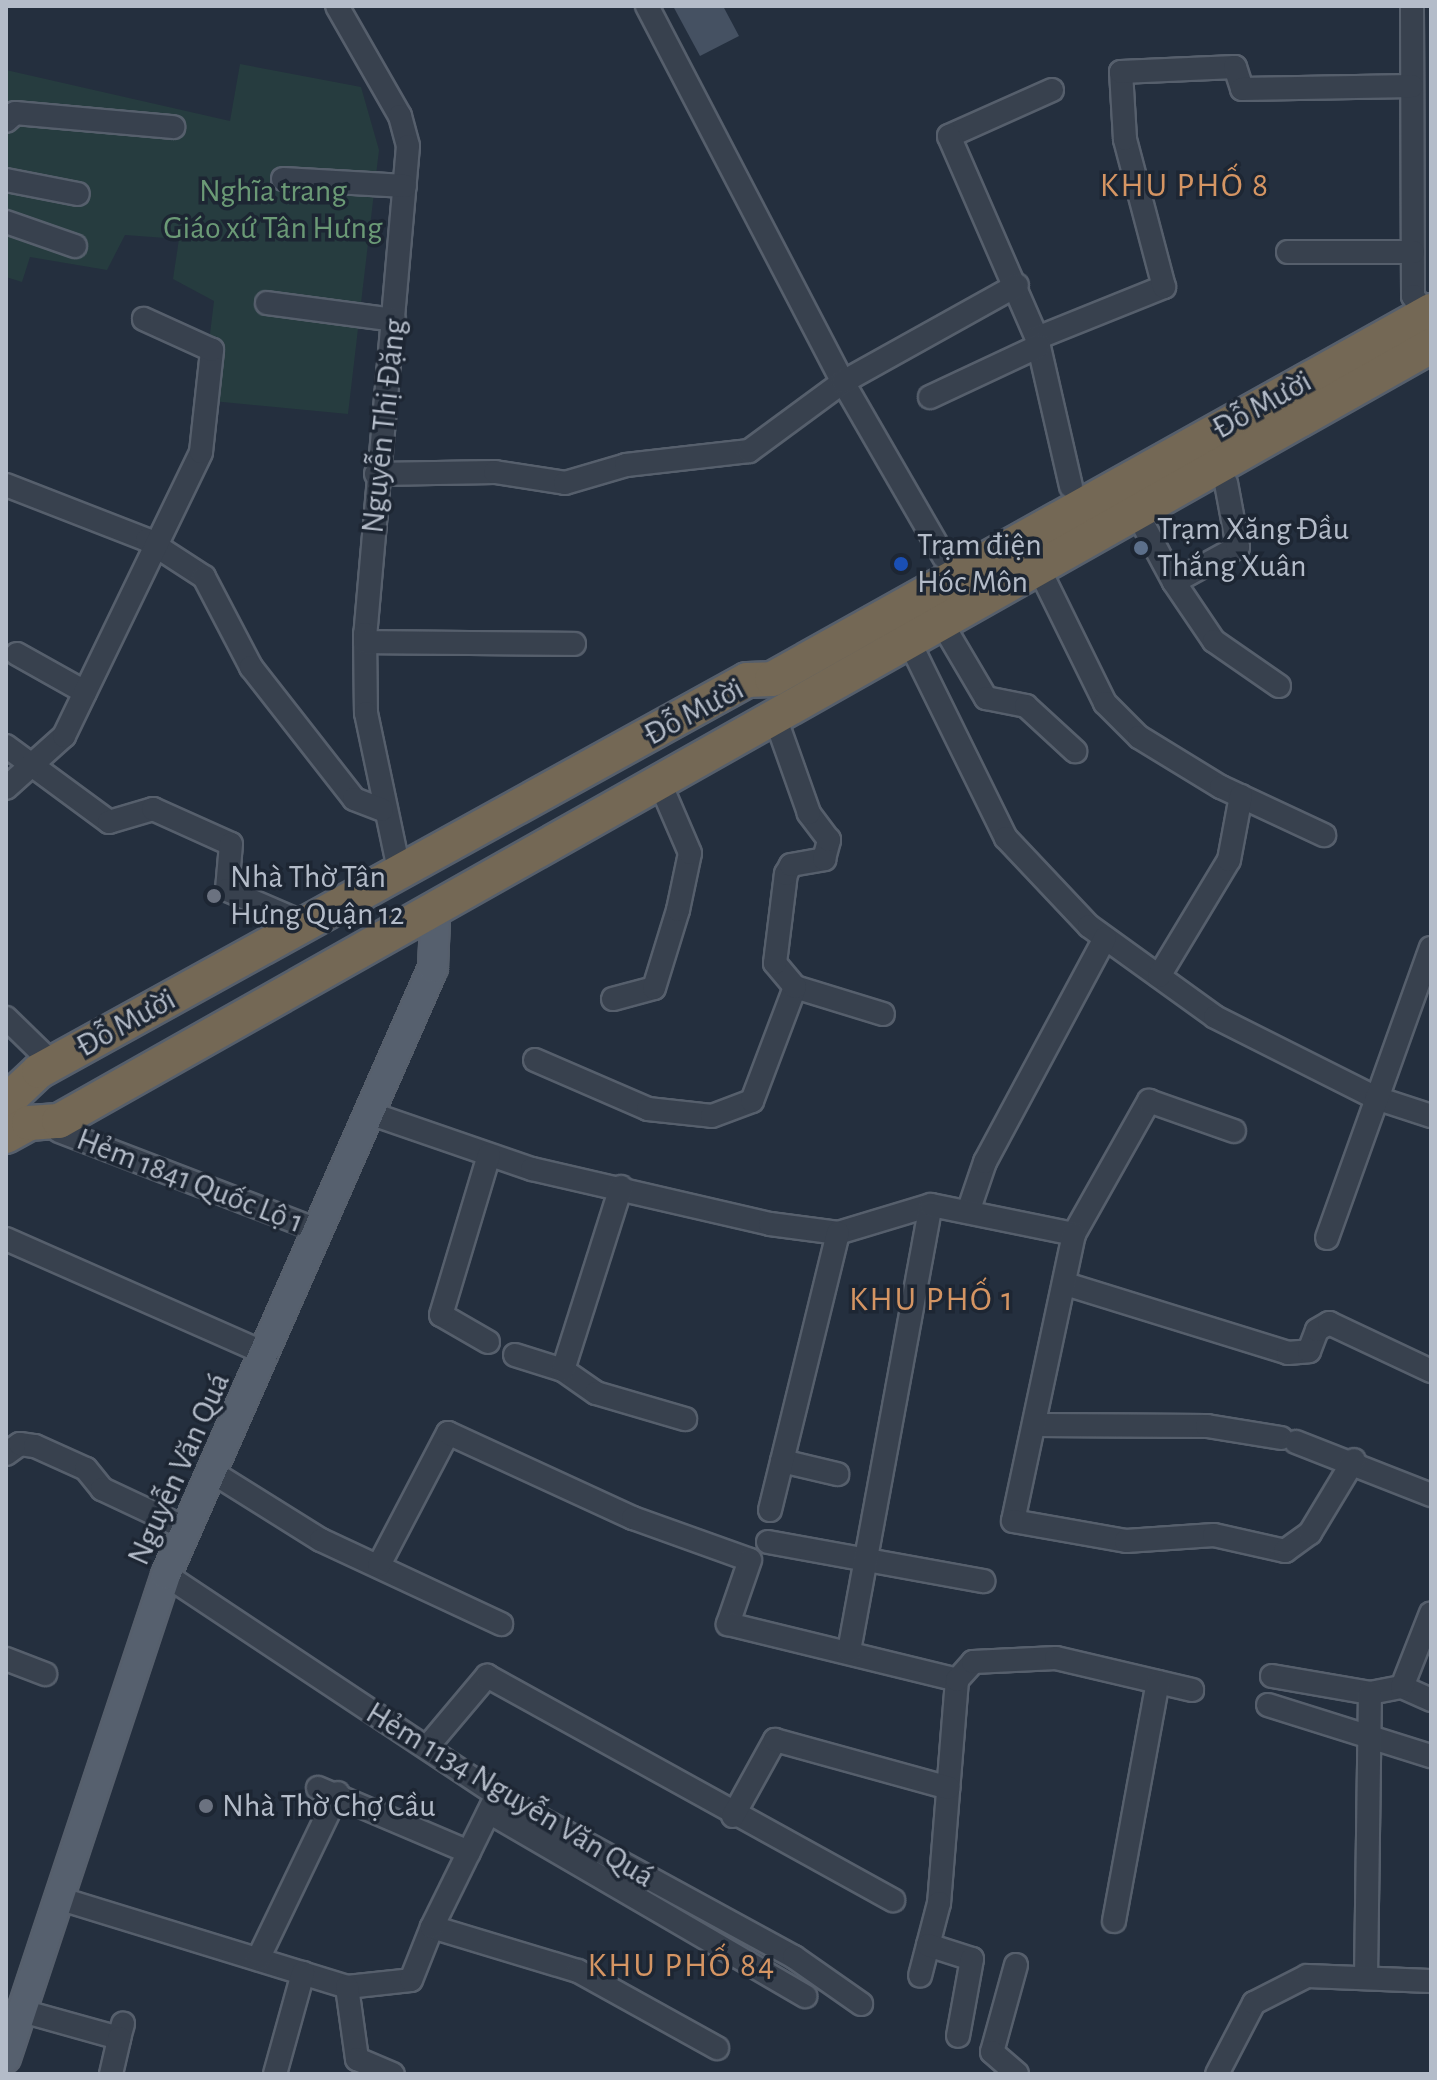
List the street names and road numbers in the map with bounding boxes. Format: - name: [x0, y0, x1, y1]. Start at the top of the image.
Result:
- street label: Nguyễn Thị Đặng: [354, 317, 414, 535]
- street label: Đỗ Mười: [1206, 362, 1318, 448]
- street label: Đỗ Mười: [637, 670, 751, 754]
- street label: Đỗ Mười: [70, 980, 182, 1066]
- street label: Hẻm 1841 Quốc Lộ 1: [71, 1120, 309, 1242]
- street label: Nguyễn Văn Quá: [119, 1367, 239, 1571]
- street label: Hẻm 1134 Nguyễn Văn Quá: [359, 1694, 661, 1896]

